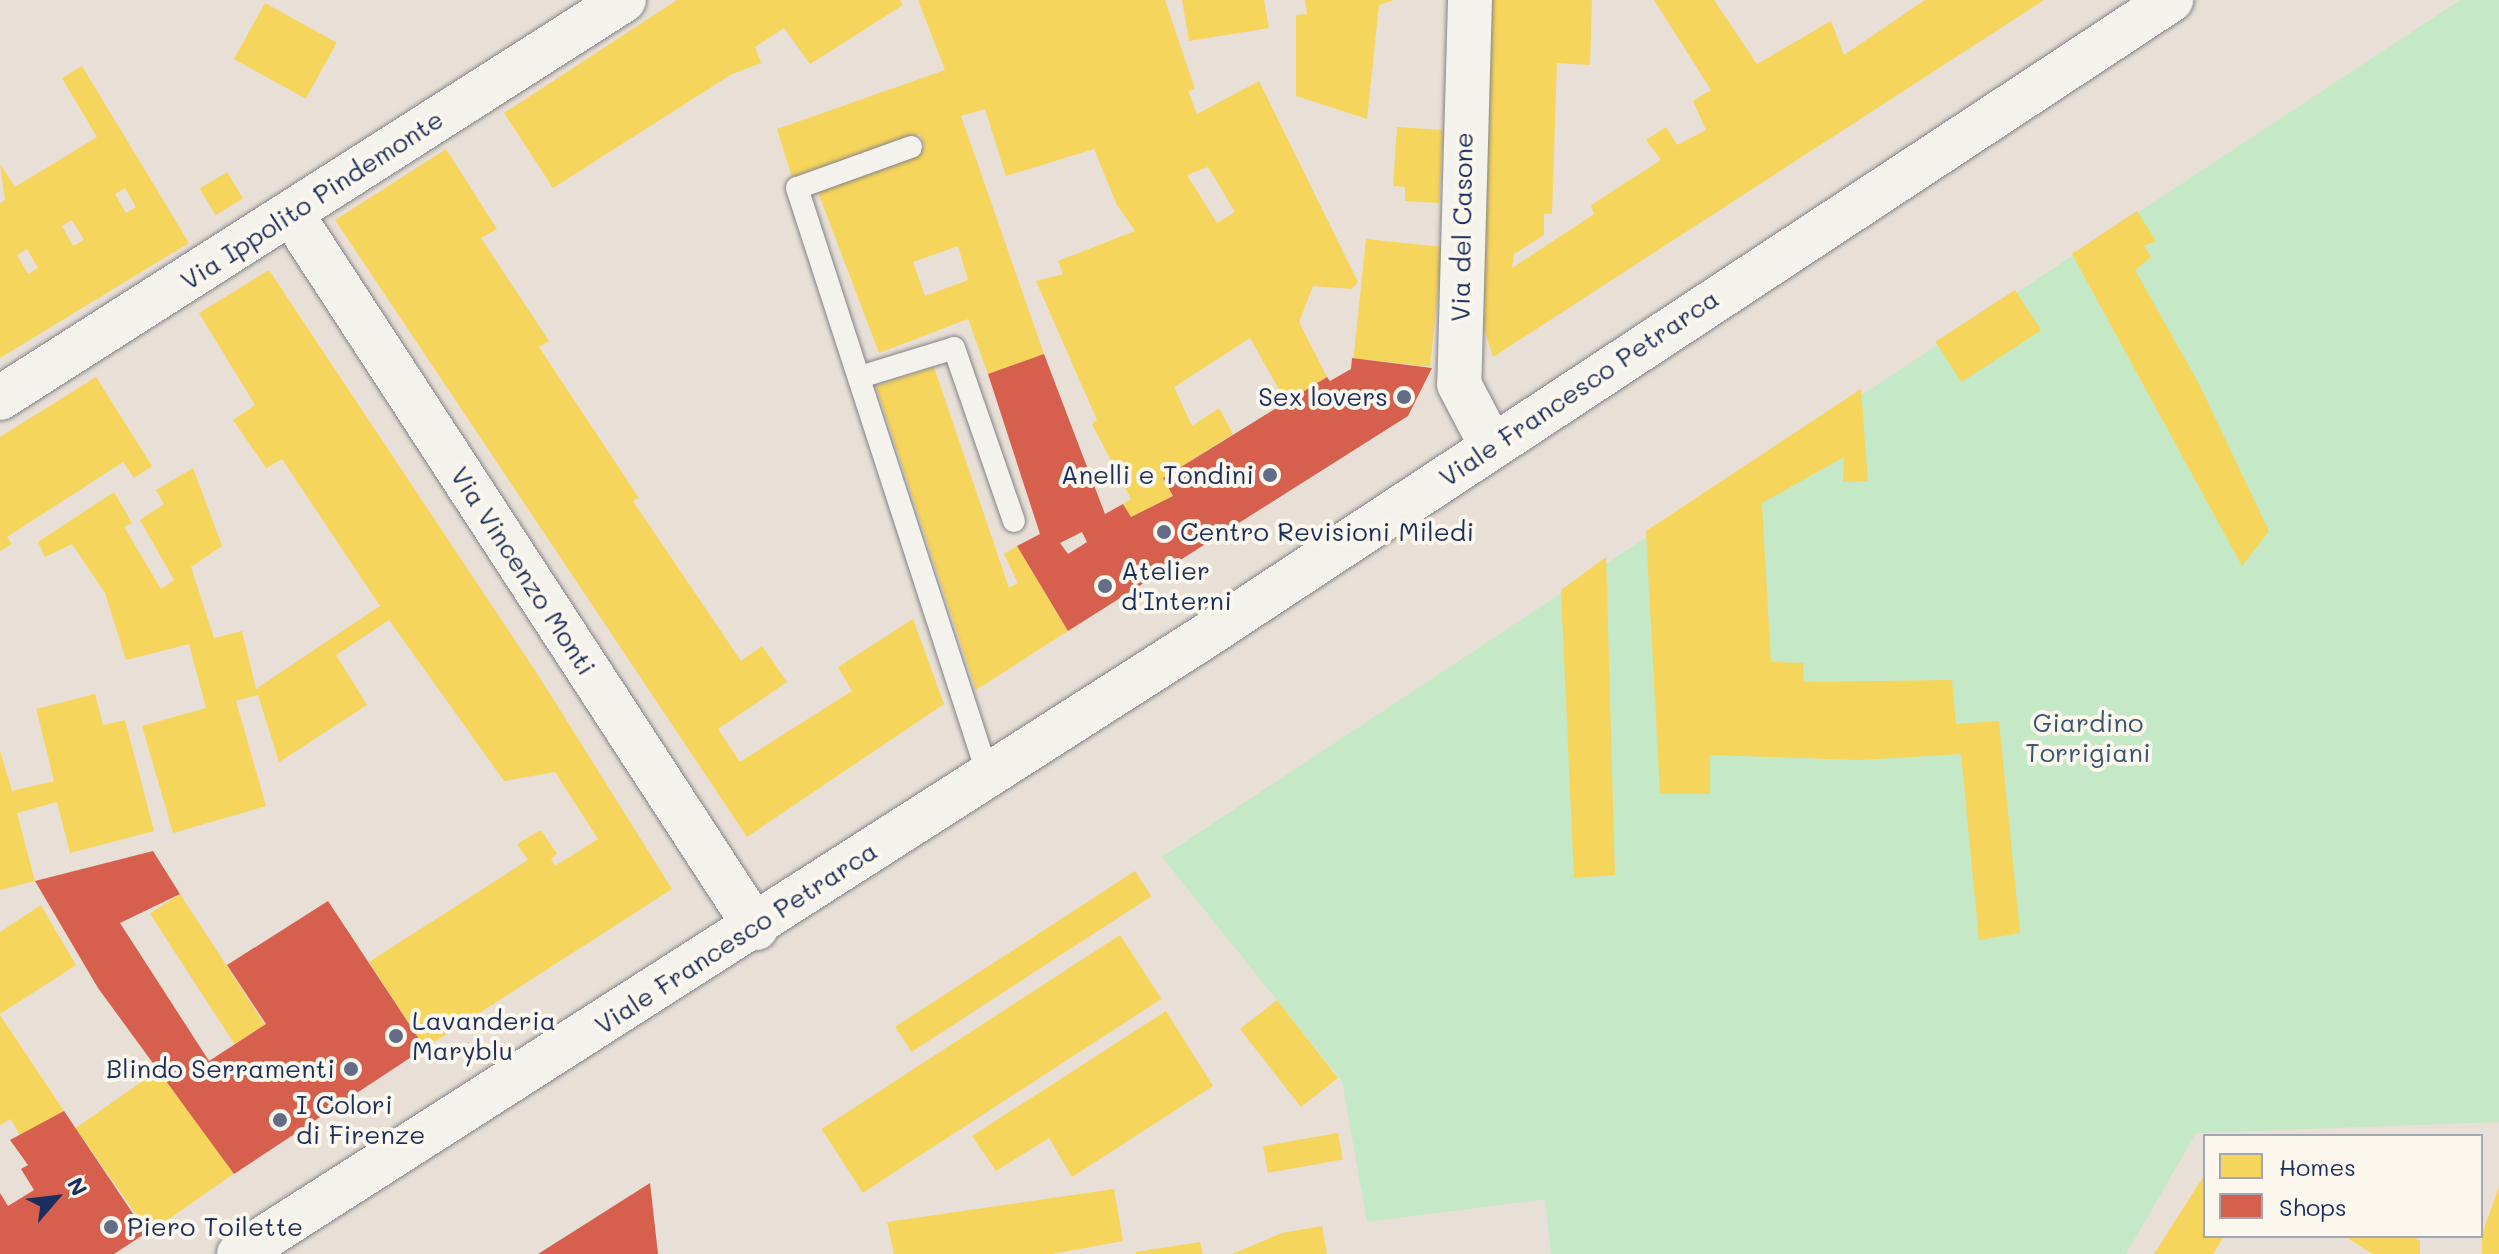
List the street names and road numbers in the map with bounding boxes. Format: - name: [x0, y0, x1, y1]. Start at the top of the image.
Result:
- street label: Via Ippolito Pindemonte: [175, 103, 449, 297]
- street label: Via del Casone: [1445, 132, 1479, 322]
- street label: Viale Francesco Petrarca: [1433, 283, 1725, 493]
- street label: Via Vincenzo Monti: [444, 461, 602, 681]
- street label: Viale Francesco Petrarca: [589, 835, 883, 1041]

